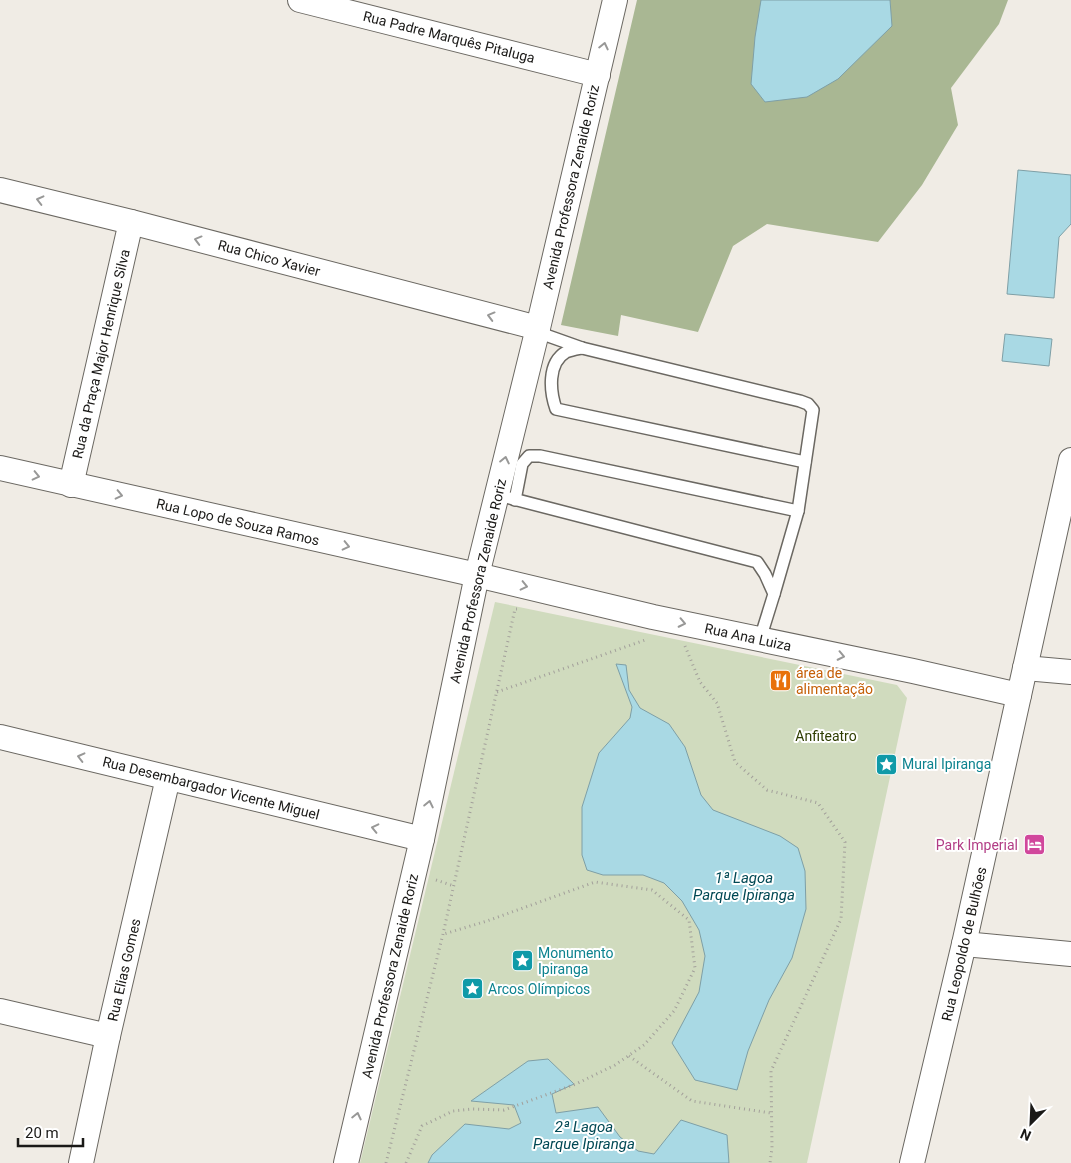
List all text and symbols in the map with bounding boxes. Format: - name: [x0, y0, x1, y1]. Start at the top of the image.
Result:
- street label: Rua Padre Marquês Pitaluga: [361, 8, 537, 66]
- one-way arrow: [598, 42, 609, 51]
- street label: Avenida Professora Zenaide Roriz: [540, 83, 602, 291]
- one-way arrow: [36, 195, 45, 206]
- one-way arrow: [194, 235, 203, 245]
- street label: Rua Chico Xavier: [216, 237, 322, 279]
- street label: Rua da Praça Major Henrique Silva: [69, 248, 133, 460]
- one-way arrow: [487, 311, 495, 321]
- one-way arrow: [499, 455, 510, 464]
- one-way arrow: [31, 470, 40, 481]
- street label: Avenida Professora Zenaide Roriz: [447, 477, 509, 685]
- one-way arrow: [114, 489, 123, 500]
- street label: Rua Lopo de Souza Ramos: [155, 495, 321, 549]
- one-way arrow: [341, 540, 350, 551]
- one-way arrow: [520, 580, 529, 591]
- one-way arrow: [678, 617, 687, 628]
- street label: Rua Ana Luiza: [703, 620, 793, 654]
- one-way arrow: [837, 650, 846, 661]
- place label: área de alimentação: [796, 665, 873, 697]
- restaurant icon: área de alimentação: [768, 669, 792, 693]
- park label: Anfiteatro: [795, 728, 857, 744]
- one-way arrow: [76, 752, 85, 763]
- place icon: Mural Ipiranga: [874, 752, 898, 776]
- street label: Rua Desembargador Vicente Miguel: [101, 753, 321, 823]
- place label: Mural Ipiranga: [902, 756, 991, 772]
- one-way arrow: [424, 799, 434, 808]
- one-way arrow: [370, 823, 379, 834]
- hotel icon: Park Imperial: [1022, 833, 1046, 857]
- place label: Park Imperial: [936, 837, 1018, 853]
- street label: Rua Leopoldo de Bulhões: [938, 865, 990, 1023]
- water label: 1ª Lagoa Parque Ipiranga: [693, 869, 795, 904]
- street label: Avenida Professora Zenaide Roriz: [359, 872, 421, 1080]
- street label: Rua Elias Gomes: [104, 917, 144, 1023]
- place label: Monumento Ipiranga: [538, 945, 614, 977]
- place icon: Monumento Ipiranga: [510, 949, 534, 973]
- place icon: Arcos Olímpicos: [460, 977, 484, 1001]
- place label: Arcos Olímpicos: [488, 981, 590, 997]
- north arrow: [1006, 1098, 1056, 1148]
- one-way arrow: [351, 1111, 362, 1120]
- scale bar: [18, 1116, 82, 1148]
- water label: 2ª Lagoa Parque Ipiranga: [533, 1118, 635, 1153]
- text: 20 m: [25, 1124, 59, 1142]
- text: N: [1018, 1126, 1033, 1144]

